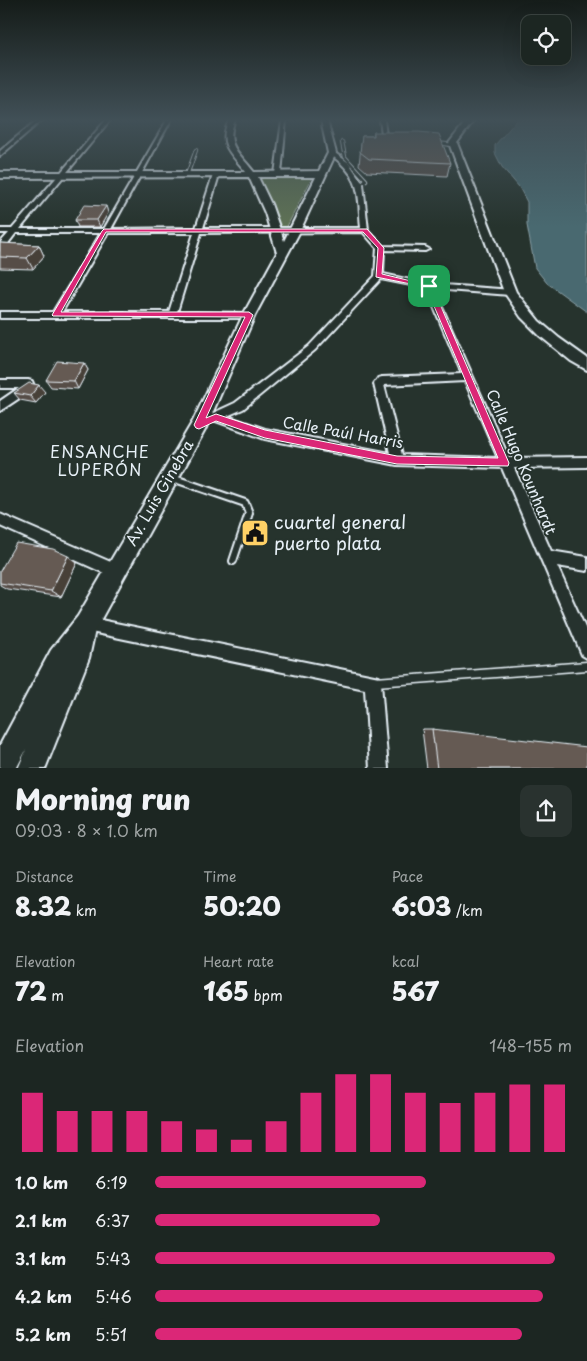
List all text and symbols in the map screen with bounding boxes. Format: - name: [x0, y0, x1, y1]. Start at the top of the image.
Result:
- map controls: [521, 15, 571, 65]
- button: locate: [521, 15, 571, 65]
- pin: [408, 265, 450, 307]
- icon: arrive: [415, 272, 443, 300]
- street label: Calle Hugo Kounhardt: [481, 385, 563, 538]
- street label: Calle Paúl Harris: [281, 410, 406, 453]
- street label: Av. Luis Ginebra: [119, 434, 199, 550]
- district label: ENSANCHE LUPERÓN: [50, 439, 150, 481]
- place label: cuartel general puerto plata: [274, 508, 406, 556]
- public building icon: cuartel general puerto plata: [240, 518, 270, 548]
- text: Morning run: [15, 777, 191, 820]
- button: share: [520, 785, 572, 837]
- text: 09:03 · 8 × 1.0 km: [15, 818, 158, 842]
- text: Distance: [15, 866, 74, 887]
- text: Time: [203, 866, 236, 887]
- text: Pace: [392, 866, 423, 887]
- text: 8.32: [15, 887, 71, 925]
- text: 50:20: [203, 887, 281, 925]
- text: 6:03: [392, 887, 451, 925]
- text: km: [71, 900, 97, 921]
- text: /km: [451, 900, 483, 921]
- text: Elevation: [15, 951, 75, 972]
- text: Heart rate: [203, 951, 274, 972]
- text: kcal: [392, 951, 420, 972]
- text: 72: [15, 972, 47, 1010]
- text: 165: [203, 972, 249, 1010]
- text: 567: [392, 972, 439, 1010]
- text: m: [47, 985, 64, 1006]
- text: bpm: [249, 985, 283, 1006]
- text: Elevation: [15, 1033, 84, 1057]
- text: 148–155 m: [489, 1033, 572, 1057]
- text: 1.0 km: [15, 1170, 68, 1194]
- text: 6:19: [95, 1170, 127, 1194]
- text: 2.1 km: [15, 1208, 67, 1232]
- text: 6:37: [95, 1208, 130, 1232]
- text: 3.1 km: [15, 1246, 66, 1270]
- text: 5:43: [95, 1246, 131, 1270]
- text: 4.2 km: [15, 1284, 72, 1308]
- text: 5:46: [95, 1284, 132, 1308]
- text: 5.2 km: [15, 1322, 71, 1346]
- text: 5:51: [95, 1322, 127, 1346]

